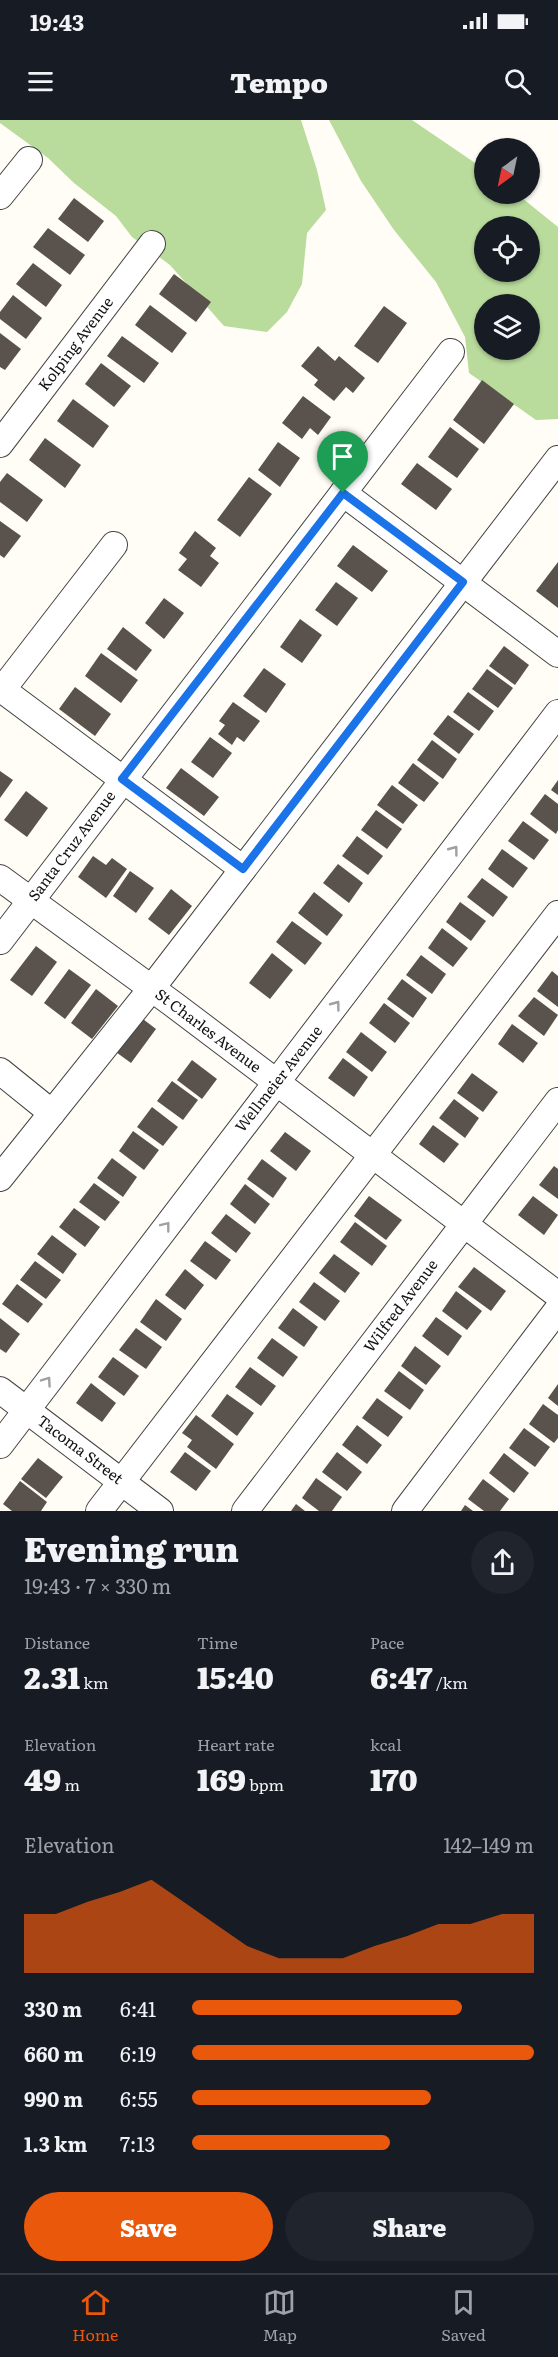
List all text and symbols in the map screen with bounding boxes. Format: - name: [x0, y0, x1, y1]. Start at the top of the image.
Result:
- text: 19:43: [30, 5, 84, 38]
- text: Tempo: [230, 61, 328, 101]
- icon: menu: [24, 65, 57, 98]
- icon: search: [501, 65, 534, 98]
- north arrow: [474, 138, 540, 204]
- map controls: [474, 138, 540, 360]
- button: locate: [474, 216, 540, 282]
- street label: Kolping Avenue: [32, 291, 118, 395]
- button: layers: [474, 294, 540, 360]
- pin: [317, 431, 368, 493]
- icon: arrive: [326, 440, 359, 473]
- street label: Santa Cruz Avenue: [22, 785, 120, 905]
- one-way arrow: [447, 846, 458, 857]
- street label: St Charles Avenue: [151, 982, 267, 1078]
- one-way arrow: [329, 1001, 340, 1012]
- street label: Wellmeier Avenue: [229, 1020, 327, 1136]
- one-way arrow: [158, 1222, 169, 1233]
- street label: Wilfred Avenue: [357, 1253, 443, 1357]
- one-way arrow: [40, 1377, 51, 1388]
- street label: Tacoma Street: [33, 1409, 129, 1489]
- text: Evening run: [24, 1523, 239, 1572]
- button: share: [471, 1531, 534, 1594]
- text: 19:43 · 7 × 330 m: [24, 1570, 171, 1600]
- text: Distance: [24, 1630, 90, 1654]
- text: Time: [197, 1630, 238, 1654]
- text: Pace: [370, 1630, 404, 1654]
- text: 2.31: [24, 1654, 80, 1698]
- text: 15:40: [197, 1654, 274, 1698]
- text: 6:47: [370, 1654, 432, 1698]
- text: km: [80, 1670, 108, 1694]
- text: /km: [432, 1670, 468, 1694]
- text: Elevation: [24, 1732, 96, 1756]
- text: Heart rate: [197, 1732, 275, 1756]
- text: kcal: [370, 1732, 402, 1756]
- text: 49: [24, 1756, 61, 1800]
- text: 169: [197, 1756, 246, 1800]
- text: 170: [370, 1756, 418, 1800]
- text: m: [61, 1772, 80, 1796]
- text: bpm: [246, 1772, 284, 1796]
- text: Elevation: [24, 1829, 114, 1859]
- text: 142–149 m: [443, 1829, 534, 1859]
- text: 330 m: [24, 1993, 82, 2023]
- text: 6:41: [120, 1993, 156, 2023]
- text: 660 m: [24, 2038, 84, 2068]
- text: 6:19: [120, 2038, 156, 2068]
- text: 990 m: [24, 2083, 83, 2113]
- text: 6:55: [120, 2083, 158, 2113]
- text: 1.3 km: [24, 2128, 87, 2158]
- text: 7:13: [120, 2128, 155, 2158]
- button: Save: [24, 2192, 273, 2261]
- button: Share: [285, 2192, 534, 2261]
- tab: Home: [72, 2286, 118, 2346]
- tab: Map: [263, 2286, 297, 2346]
- tab: Saved: [441, 2286, 486, 2346]

